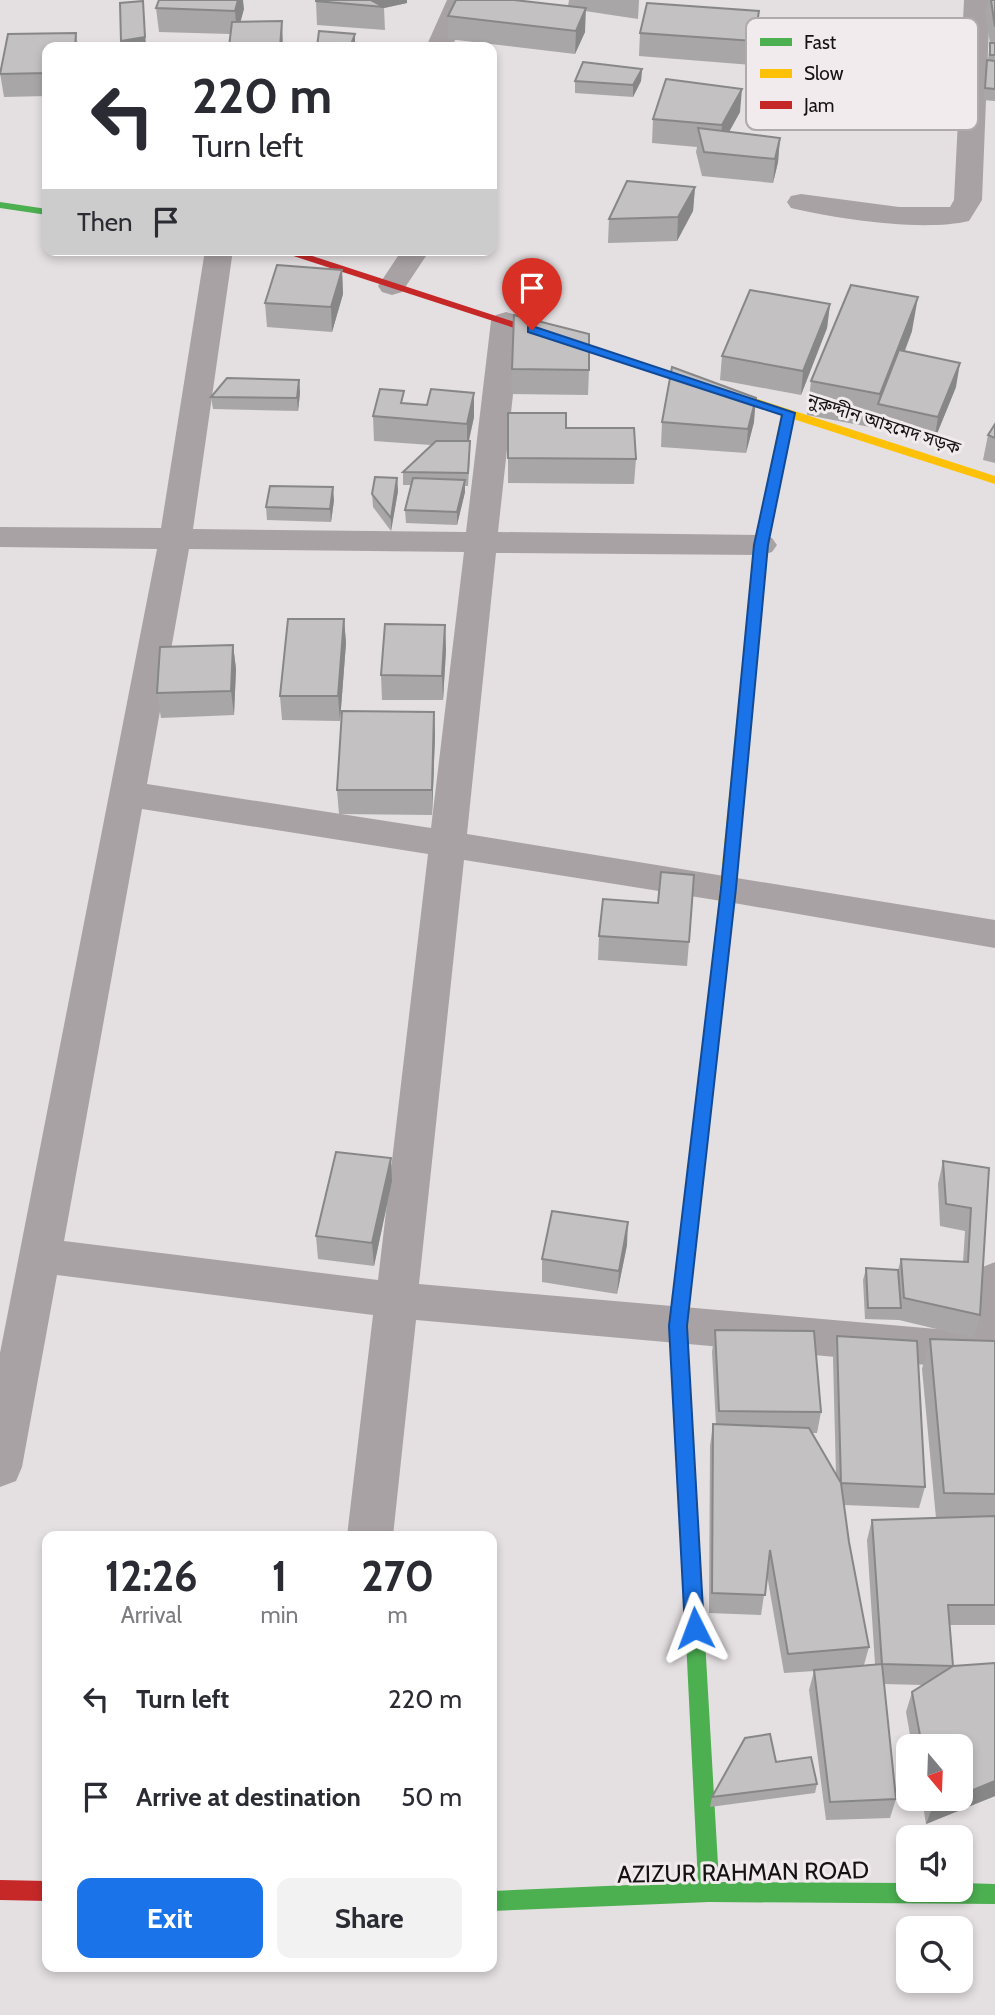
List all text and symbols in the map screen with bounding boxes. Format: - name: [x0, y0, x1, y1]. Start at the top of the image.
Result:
- legend: [746, 18, 978, 130]
- text: Fast: [804, 31, 837, 54]
- text: Slow: [804, 62, 844, 85]
- text: 220 m: [192, 66, 332, 125]
- icon: left: [77, 70, 168, 161]
- text: Jam: [803, 94, 834, 117]
- text: Turn left: [192, 126, 303, 165]
- icon: arrive: [147, 203, 185, 241]
- text: Then: [77, 206, 133, 238]
- pin: [502, 258, 562, 330]
- icon: arrive: [513, 269, 551, 307]
- street label: নুরুদ্দীন আহমেদ সড়ক: [804, 389, 964, 459]
- text: 12:26: [105, 1550, 198, 1602]
- text: 1: [272, 1550, 287, 1602]
- text: 270: [361, 1550, 434, 1602]
- position arrow: [658, 1591, 732, 1665]
- text: Arrival: [121, 1601, 182, 1629]
- text: min: [261, 1601, 298, 1629]
- text: m: [388, 1601, 408, 1629]
- icon: left: [77, 1680, 115, 1718]
- text: Turn left: [136, 1683, 229, 1715]
- text: 220 m: [388, 1683, 462, 1715]
- north arrow: [896, 1734, 973, 1811]
- map controls: [896, 1734, 973, 1993]
- icon: arrive: [77, 1778, 115, 1816]
- text: Arrive at destination: [136, 1781, 361, 1813]
- text: 50 m: [401, 1781, 462, 1813]
- button: sound: [896, 1825, 973, 1902]
- street label: AZIZUR RAHMAN ROAD: [617, 1855, 869, 1889]
- button: Exit: [77, 1878, 263, 1958]
- button: Share: [277, 1878, 462, 1958]
- button: search: [896, 1916, 973, 1993]

